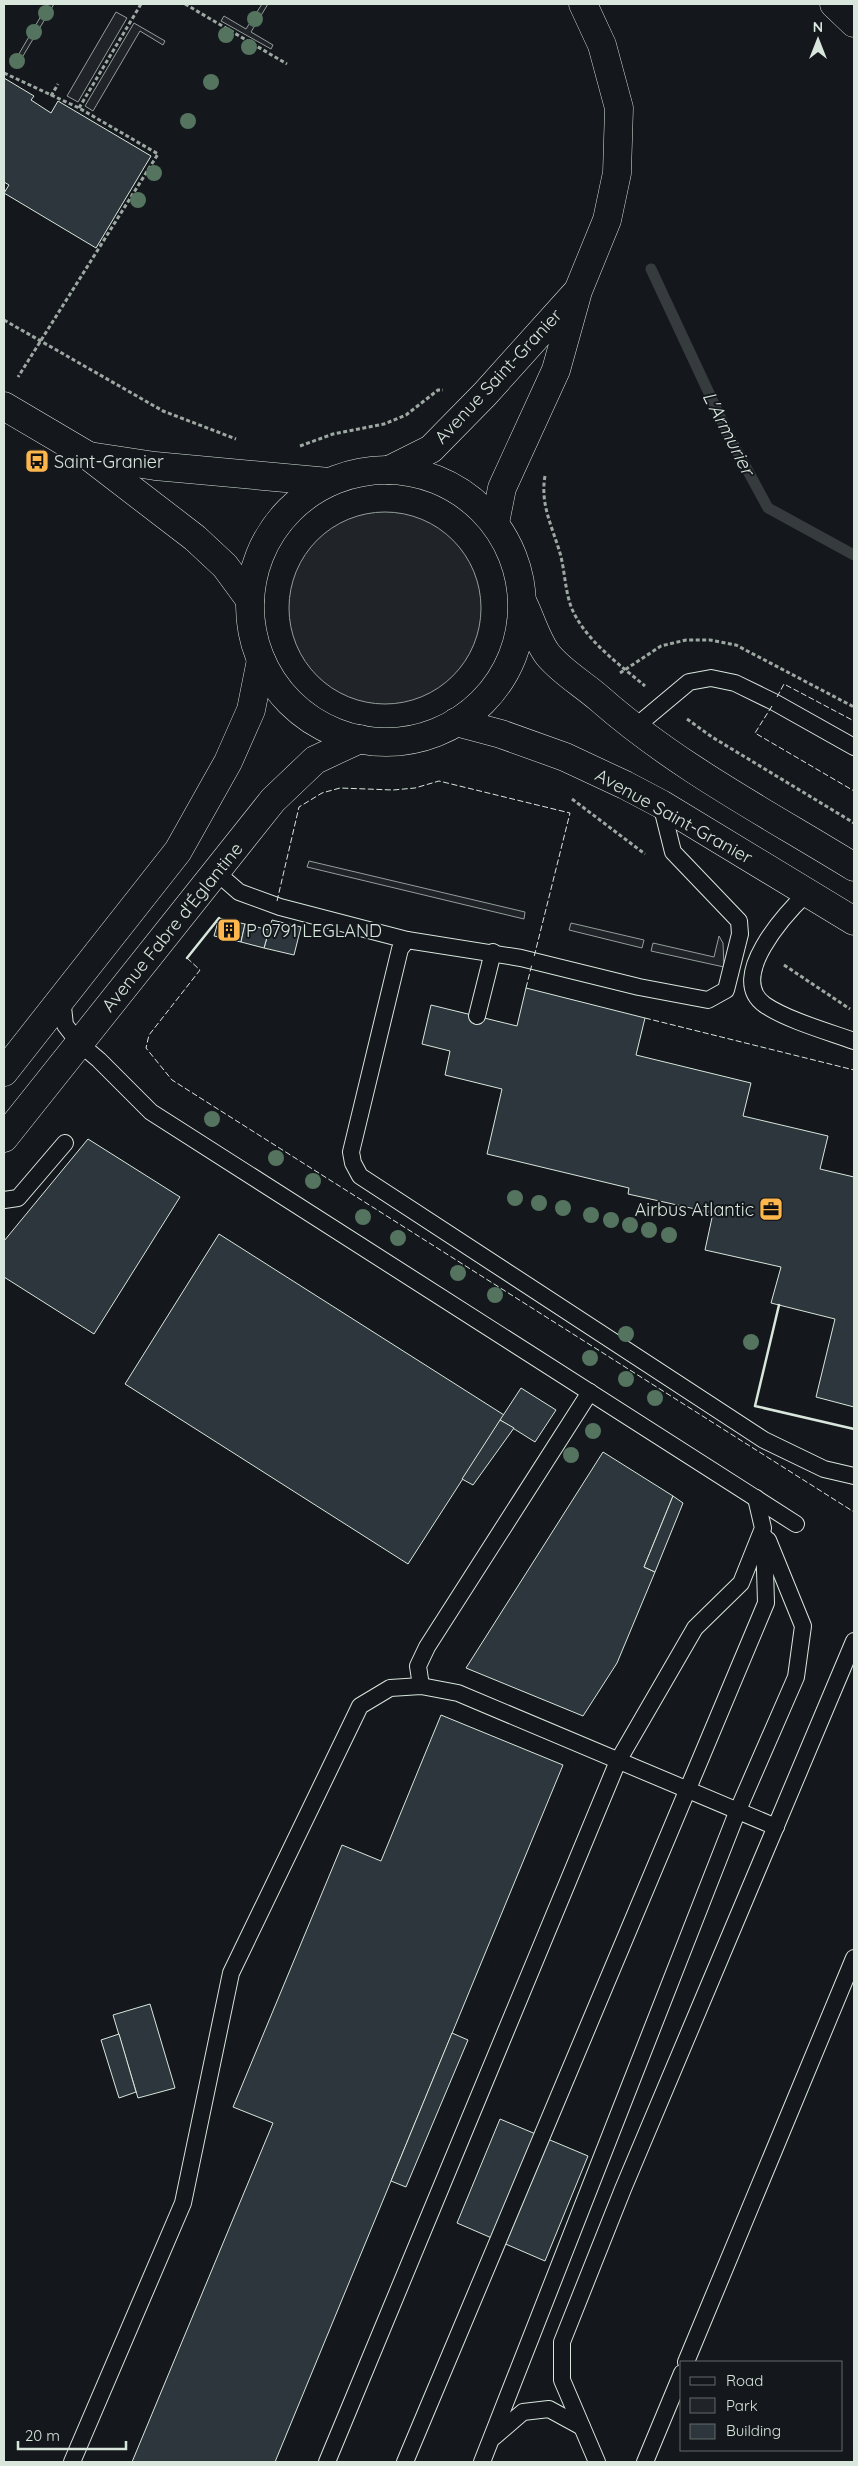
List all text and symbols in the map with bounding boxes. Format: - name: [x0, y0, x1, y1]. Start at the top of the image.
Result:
- north arrow: [793, 15, 843, 65]
- text: N: [813, 18, 823, 36]
- street label: Avenue Saint-Granier: [429, 304, 567, 448]
- water label: L'Armurier: [698, 387, 762, 481]
- bus stop icon: Saint-Granier: [24, 448, 50, 474]
- place label: Saint-Granier: [54, 450, 164, 473]
- street label: Avenue Saint-Granier: [591, 763, 757, 869]
- street label: Avenue Fabre d'Églantine: [96, 838, 248, 1016]
- building icon: P 0791 LEGLAND: [216, 917, 242, 943]
- place label: P 0791 LEGLAND: [246, 919, 382, 942]
- office icon: Airbus Atlantic: [758, 1196, 784, 1222]
- place label: Airbus Atlantic: [635, 1198, 754, 1221]
- legend: [680, 2361, 843, 2451]
- text: Road: [726, 2371, 763, 2390]
- text: Park: [726, 2396, 758, 2415]
- scale bar: [18, 2418, 125, 2450]
- text: Building: [726, 2421, 781, 2440]
- text: 20 m: [25, 2426, 60, 2445]

